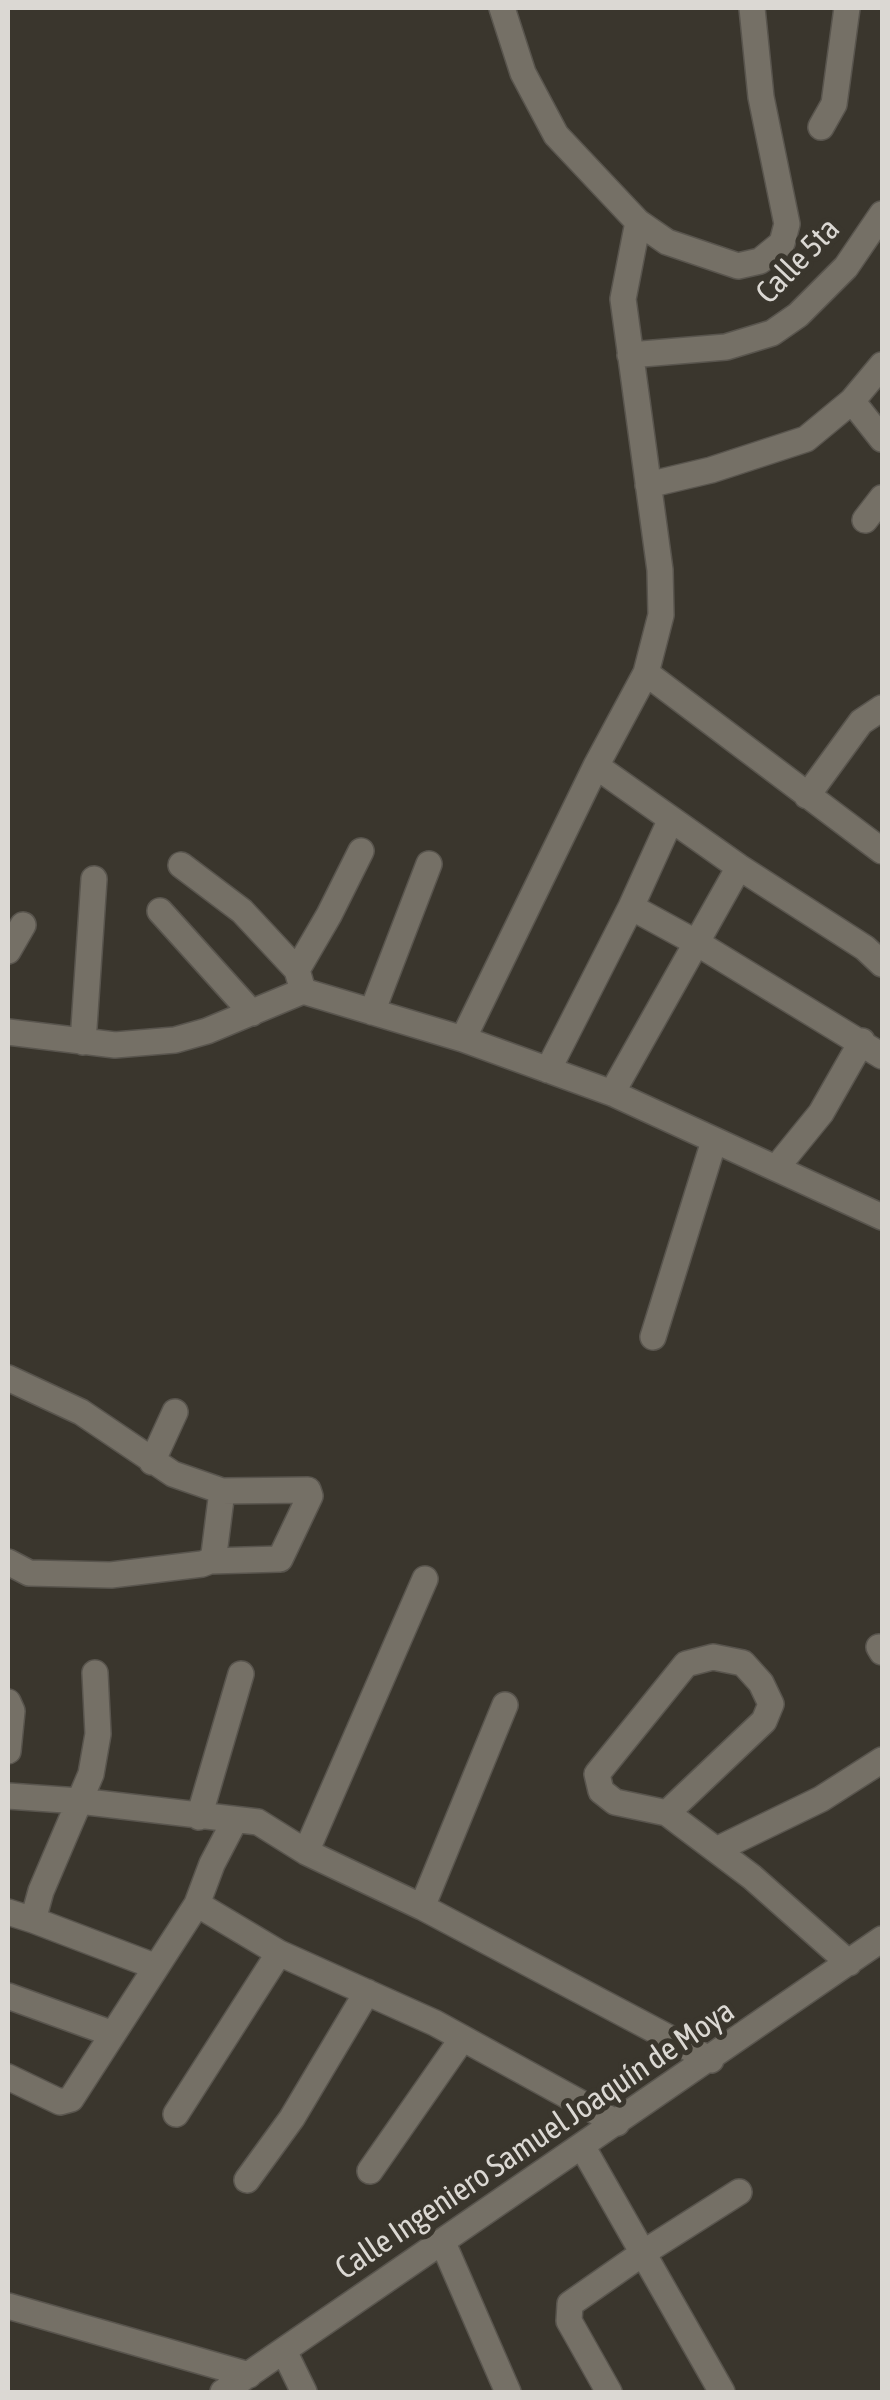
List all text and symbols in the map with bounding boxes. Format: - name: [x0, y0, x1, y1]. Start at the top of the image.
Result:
- street label: Calle 5ta: [748, 210, 848, 312]
- street label: Calle Ingeniero Samuel Joaquín de Moya: [328, 1992, 742, 2288]

